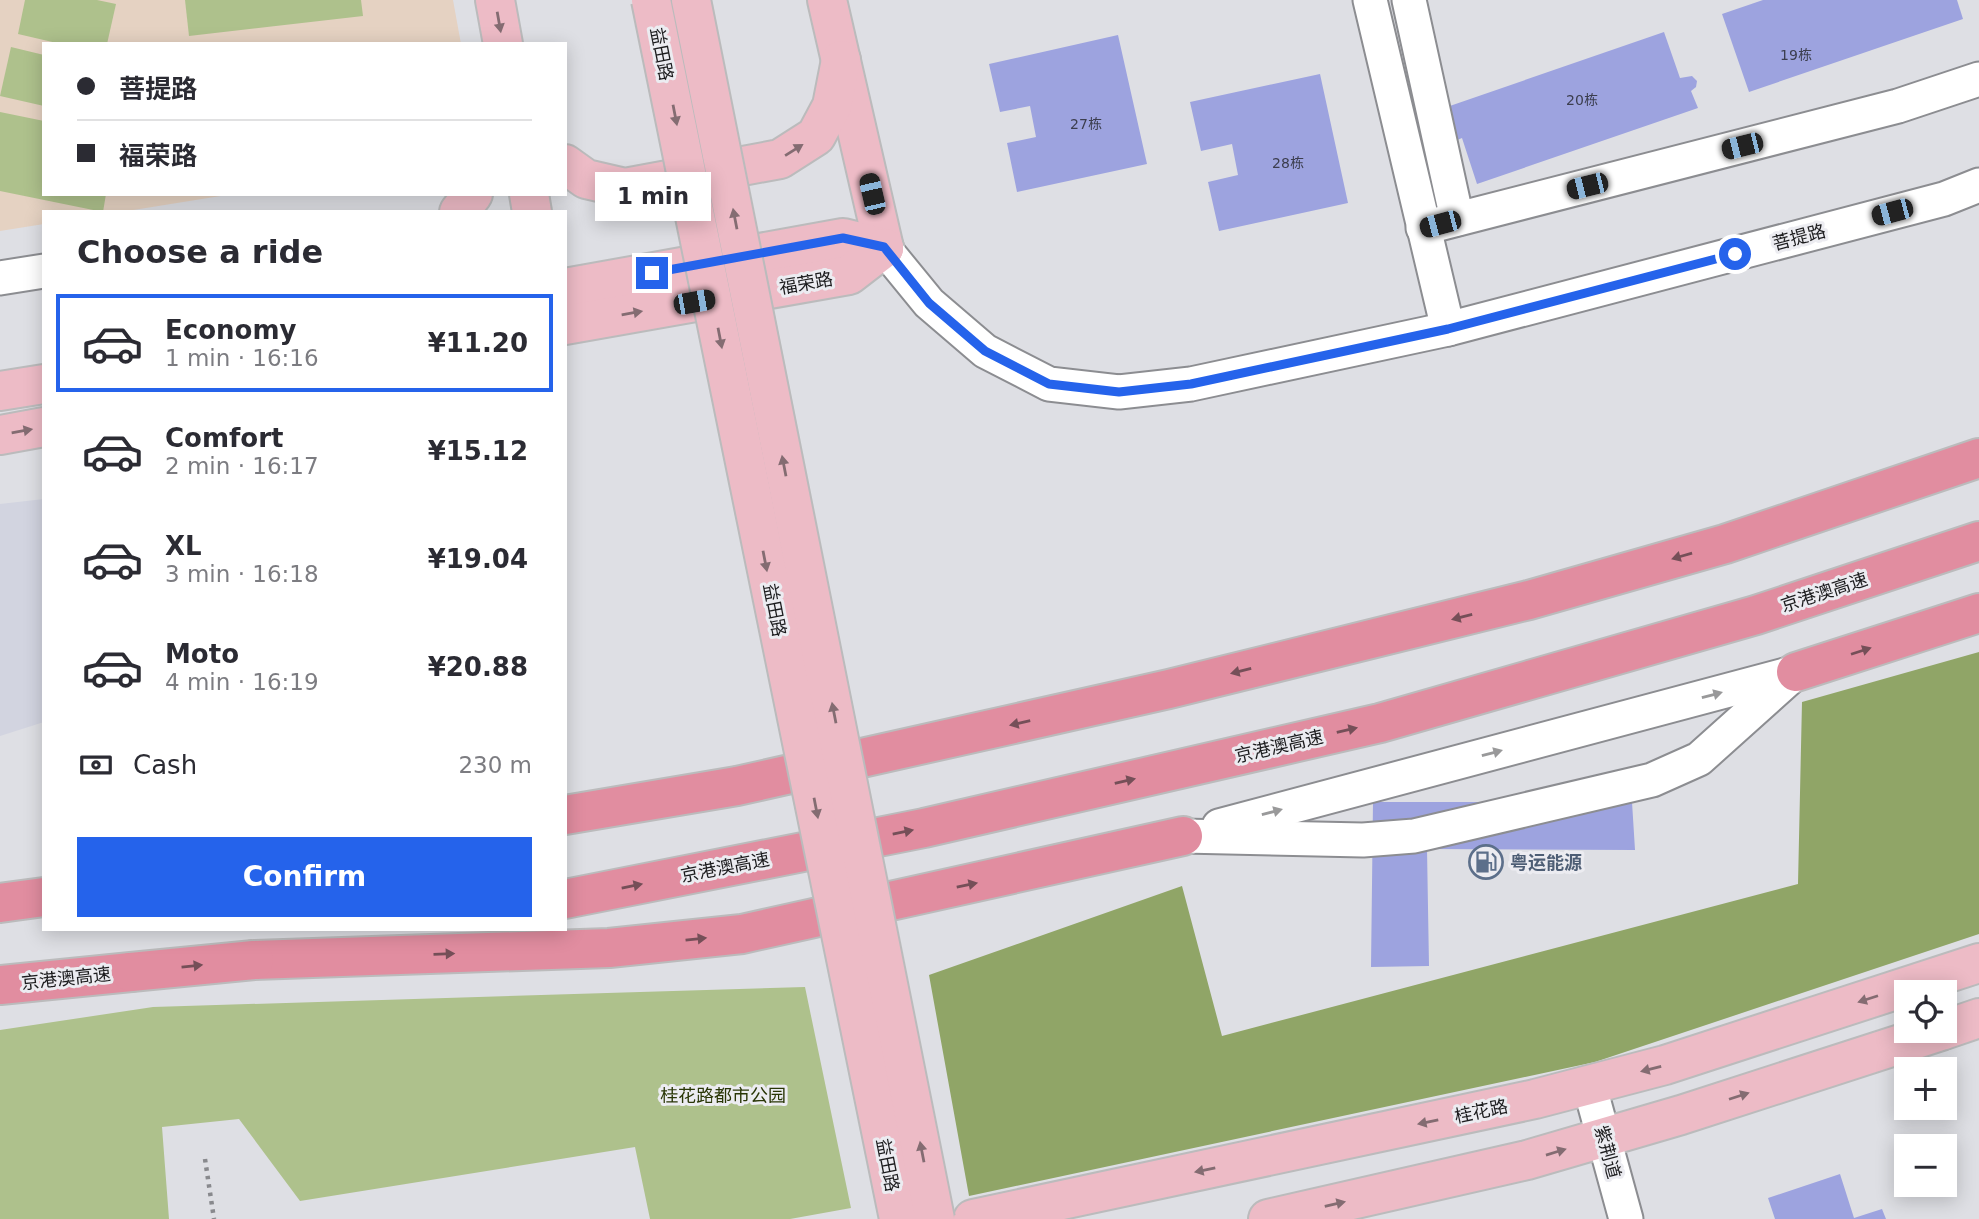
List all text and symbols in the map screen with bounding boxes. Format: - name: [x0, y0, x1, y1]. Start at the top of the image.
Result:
- one-way arrow: [494, 11, 505, 33]
- street label: 益田路: [647, 25, 677, 83]
- house number: 19栋: [1780, 47, 1812, 63]
- text: 菩提路: [119, 74, 197, 104]
- house number: 20栋: [1566, 92, 1598, 108]
- one-way arrow: [669, 104, 680, 126]
- house number: 27栋: [1070, 116, 1102, 132]
- car: [1720, 131, 1765, 161]
- text: 福荣路: [119, 141, 197, 171]
- one-way arrow: [784, 143, 804, 156]
- house number: 28栋: [1272, 155, 1304, 171]
- car: [858, 171, 887, 217]
- car: [1565, 171, 1610, 201]
- callout: 1 min: [594, 172, 710, 220]
- text: 1 min: [617, 183, 689, 209]
- car: [1869, 196, 1916, 228]
- one-way arrow: [729, 208, 740, 230]
- car: [1417, 208, 1464, 240]
- street label: 菩提路: [1770, 220, 1828, 254]
- text: Choose a ride: [77, 233, 323, 271]
- route start: [1719, 238, 1751, 270]
- route end: [636, 257, 668, 289]
- street label: 福荣路: [778, 268, 834, 298]
- car: [672, 288, 717, 316]
- one-way arrow: [622, 307, 644, 318]
- icon: car: [81, 312, 144, 375]
- text: Economy: [165, 315, 296, 345]
- one-way arrow: [715, 327, 726, 349]
- text: ¥11.20: [428, 328, 528, 358]
- text: 1 min · 16:16: [165, 345, 319, 371]
- icon: car: [81, 420, 144, 483]
- text: Comfort: [165, 423, 283, 453]
- one-way arrow: [11, 425, 33, 436]
- text: ¥15.12: [428, 436, 528, 466]
- text: 2 min · 16:17: [165, 453, 319, 479]
- one-way arrow: [778, 455, 789, 477]
- icon: car: [81, 528, 144, 591]
- text: XL: [165, 531, 202, 561]
- text: ¥19.04: [428, 544, 528, 574]
- one-way arrow: [760, 550, 771, 572]
- one-way arrow: [1670, 551, 1692, 562]
- text: 3 min · 16:18: [165, 561, 319, 587]
- street label: 京港澳高速: [1778, 568, 1870, 616]
- street label: 益田路: [760, 581, 790, 639]
- one-way arrow: [1451, 612, 1473, 623]
- icon: car: [81, 636, 144, 699]
- text: Moto: [165, 639, 239, 669]
- one-way arrow: [1851, 645, 1872, 656]
- text: ¥20.88: [428, 652, 528, 682]
- one-way arrow: [1230, 666, 1252, 677]
- text: 4 min · 16:19: [165, 669, 319, 695]
- one-way arrow: [1701, 689, 1723, 700]
- one-way arrow: [828, 702, 839, 724]
- one-way arrow: [1009, 717, 1031, 728]
- one-way arrow: [1336, 724, 1358, 735]
- street label: 京港澳高速: [1233, 726, 1325, 766]
- icon: cash: [77, 746, 115, 784]
- one-way arrow: [1482, 748, 1503, 758]
- text: Cash: [133, 750, 197, 780]
- text: 230 m: [458, 752, 532, 778]
- one-way arrow: [1114, 776, 1136, 787]
- one-way arrow: [810, 797, 821, 819]
- one-way arrow: [1261, 806, 1283, 817]
- one-way arrow: [892, 826, 914, 837]
- button: Confirm: [77, 837, 532, 917]
- fuel station icon: 粤运能源: [1467, 843, 1505, 881]
- street label: 京港澳高速: [679, 848, 771, 886]
- place label: 粤运能源: [1510, 852, 1582, 873]
- one-way arrow: [956, 879, 978, 890]
- one-way arrow: [621, 880, 643, 891]
- one-way arrow: [685, 933, 707, 944]
- one-way arrow: [434, 948, 456, 959]
- one-way arrow: [182, 960, 204, 971]
- street label: 京港澳高速: [20, 963, 112, 993]
- map controls: [1894, 980, 1957, 1197]
- button: locate: [1894, 980, 1957, 1043]
- one-way arrow: [1857, 994, 1878, 1005]
- button: +: [1894, 1057, 1957, 1120]
- one-way arrow: [1640, 1064, 1662, 1075]
- park label: 桂花路都市公园: [660, 1085, 786, 1106]
- one-way arrow: [1729, 1090, 1750, 1101]
- street label: 桂花路: [1452, 1095, 1510, 1127]
- one-way arrow: [1417, 1117, 1439, 1128]
- street label: 紫荆道: [1591, 1123, 1625, 1181]
- button: −: [1894, 1134, 1957, 1197]
- street label: 益田路: [873, 1136, 903, 1194]
- one-way arrow: [916, 1141, 927, 1163]
- one-way arrow: [1546, 1146, 1567, 1156]
- one-way arrow: [1194, 1165, 1216, 1176]
- one-way arrow: [1324, 1198, 1346, 1209]

